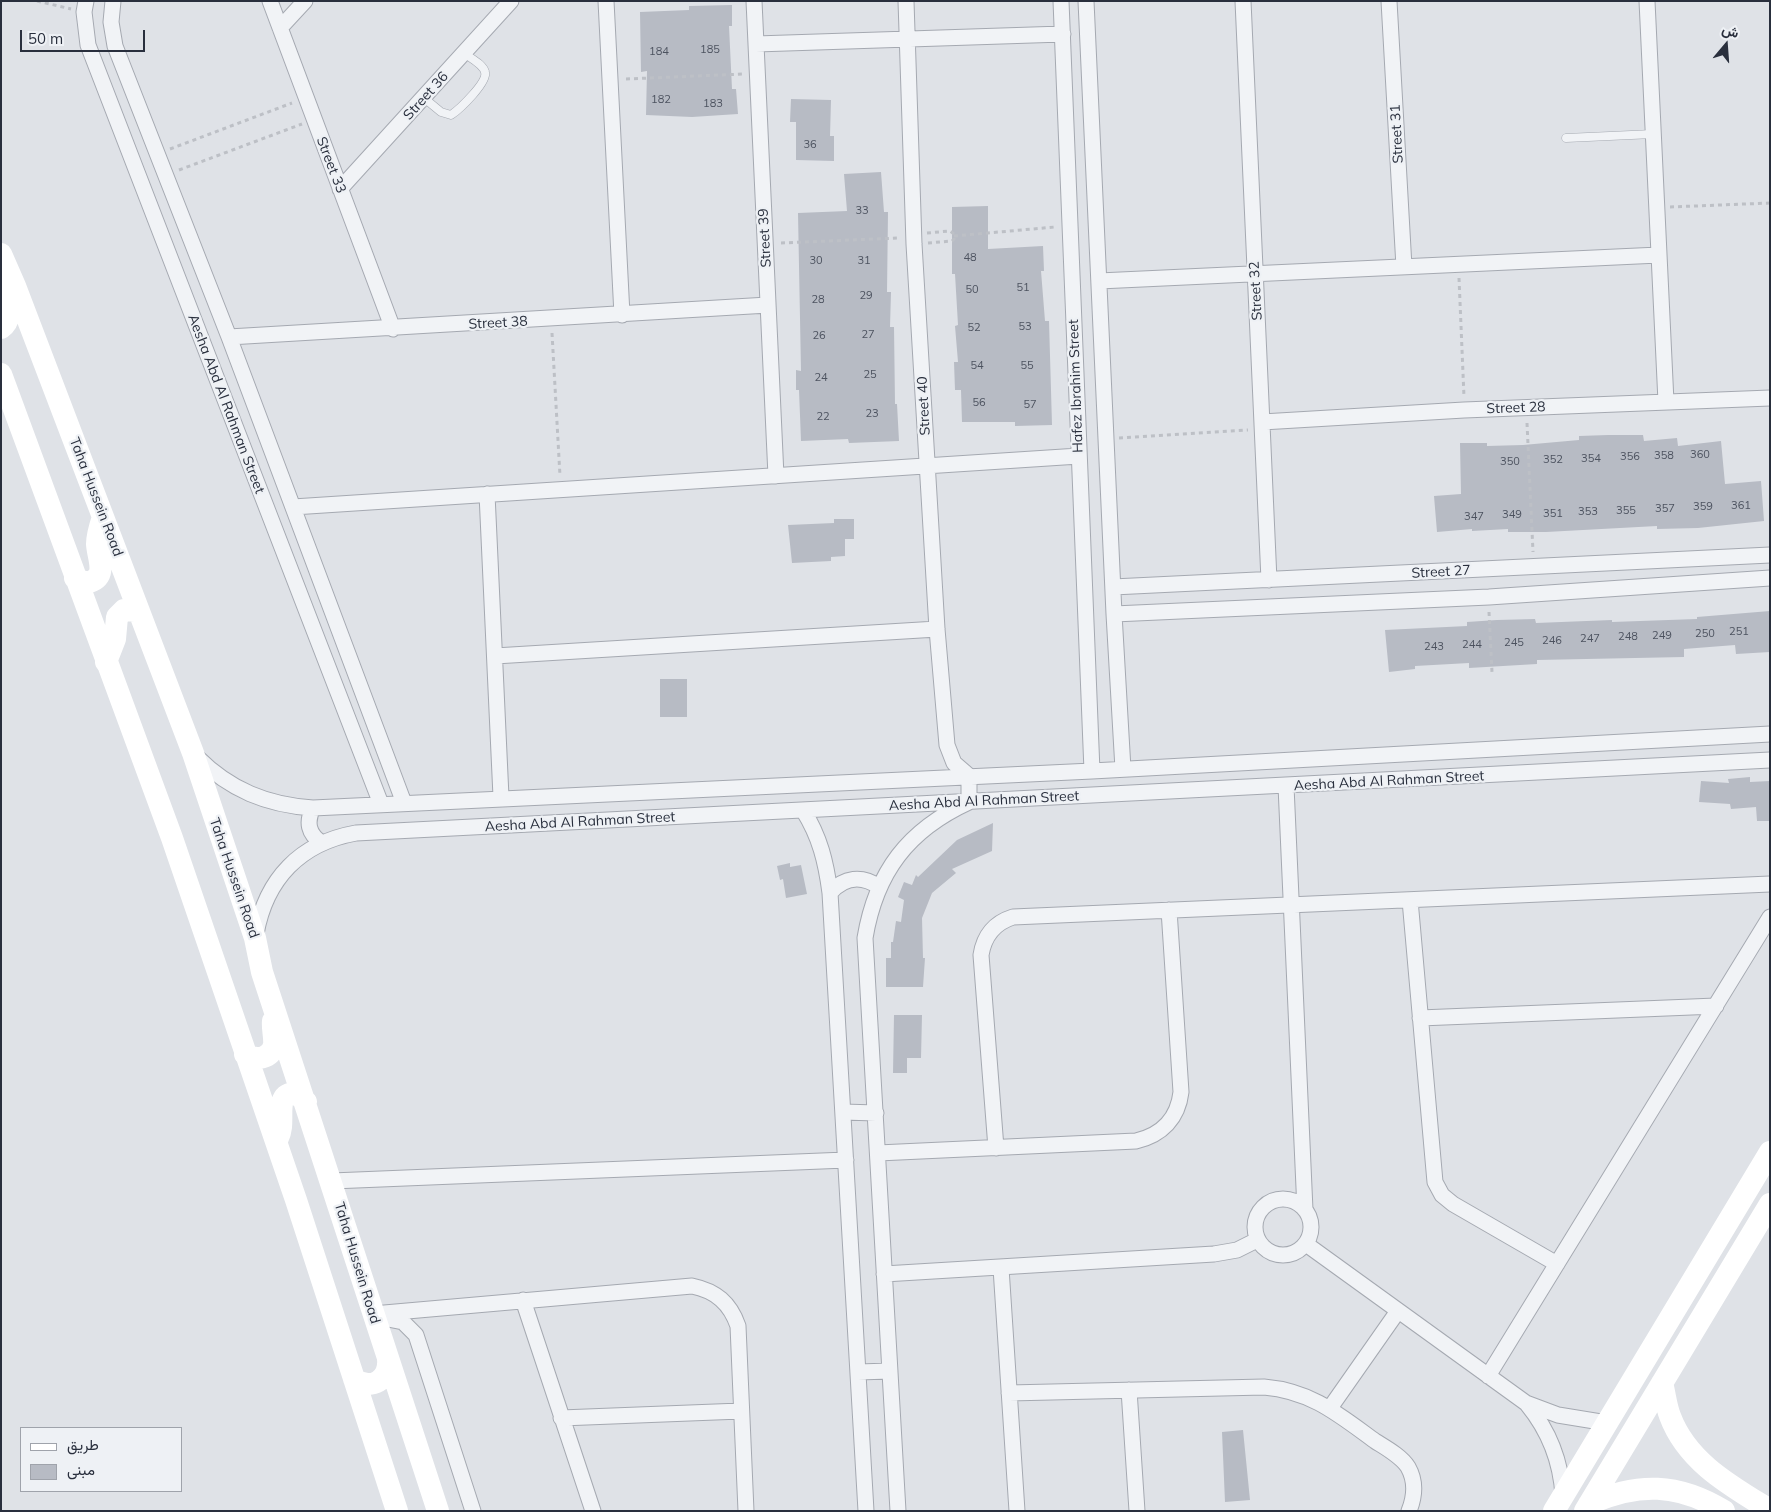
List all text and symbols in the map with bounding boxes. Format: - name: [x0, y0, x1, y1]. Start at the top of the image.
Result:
- scale bar: [22, 20, 148, 52]
- north arrow: [1701, 20, 1751, 70]
- text: ش: [1720, 20, 1741, 42]
- text: 50 m: [28, 29, 63, 48]
- house number: 185: [700, 43, 720, 57]
- house number: 184: [649, 45, 669, 59]
- street label: Street 36: [400, 68, 452, 124]
- house number: 182: [651, 93, 671, 107]
- house number: 183: [703, 97, 723, 111]
- street label: Street 31: [1387, 104, 1407, 164]
- street label: Street 33: [313, 134, 349, 196]
- house number: 36: [803, 138, 817, 152]
- house number: 33: [855, 204, 869, 218]
- street label: Street 39: [755, 208, 775, 268]
- house number: 48: [963, 251, 977, 265]
- house number: 30: [809, 254, 823, 268]
- house number: 31: [857, 254, 871, 268]
- street label: Street 32: [1246, 261, 1266, 321]
- house number: 51: [1016, 281, 1030, 295]
- house number: 50: [965, 283, 979, 297]
- house number: 29: [859, 289, 873, 303]
- house number: 28: [811, 293, 825, 307]
- street label: Aesha Abd Al Rahman Street: [184, 312, 268, 496]
- street label: Street 38: [468, 313, 528, 333]
- street label: Hafez Ibrahim Street: [1065, 319, 1087, 453]
- house number: 53: [1018, 320, 1032, 334]
- house number: 52: [967, 321, 981, 335]
- house number: 27: [861, 328, 875, 342]
- house number: 26: [812, 329, 826, 343]
- house number: 54: [970, 359, 984, 373]
- house number: 55: [1020, 359, 1034, 373]
- house number: 25: [863, 368, 877, 382]
- house number: 24: [814, 371, 828, 385]
- street label: Street 40: [914, 376, 934, 436]
- house number: 56: [972, 396, 986, 410]
- house number: 57: [1023, 398, 1037, 412]
- street label: Street 28: [1486, 399, 1546, 417]
- house number: 23: [865, 407, 879, 421]
- house number: 22: [816, 410, 830, 424]
- street label: Taha Hussein Road: [66, 435, 126, 559]
- house number: 360: [1690, 448, 1710, 462]
- house number: 358: [1654, 449, 1674, 463]
- house number: 356: [1620, 450, 1640, 464]
- house number: 354: [1581, 452, 1601, 466]
- house number: 352: [1543, 453, 1563, 467]
- house number: 350: [1500, 455, 1520, 469]
- house number: 361: [1731, 499, 1751, 513]
- house number: 359: [1693, 500, 1713, 514]
- house number: 357: [1655, 502, 1675, 516]
- house number: 355: [1616, 504, 1636, 518]
- house number: 353: [1578, 505, 1598, 519]
- house number: 351: [1543, 507, 1563, 521]
- house number: 349: [1502, 508, 1522, 522]
- house number: 347: [1464, 510, 1484, 524]
- street label: Street 27: [1411, 562, 1471, 582]
- house number: 251: [1729, 625, 1749, 639]
- house number: 250: [1695, 627, 1715, 641]
- house number: 249: [1652, 629, 1672, 643]
- house number: 248: [1618, 630, 1638, 644]
- house number: 247: [1580, 632, 1600, 646]
- house number: 246: [1542, 634, 1562, 648]
- house number: 245: [1504, 636, 1524, 650]
- house number: 244: [1462, 638, 1482, 652]
- house number: 243: [1424, 640, 1444, 654]
- street label: Aesha Abd Al Rahman Street: [1293, 768, 1485, 794]
- street label: Aesha Abd Al Rahman Street: [888, 788, 1080, 814]
- street label: Aesha Abd Al Rahman Street: [484, 809, 676, 835]
- street label: Taha Hussein Road: [206, 816, 262, 940]
- street label: Taha Hussein Road: [331, 1200, 383, 1326]
- legend: [20, 1427, 182, 1492]
- text: طريق: [67, 1435, 99, 1454]
- text: مبنى: [67, 1460, 95, 1479]

